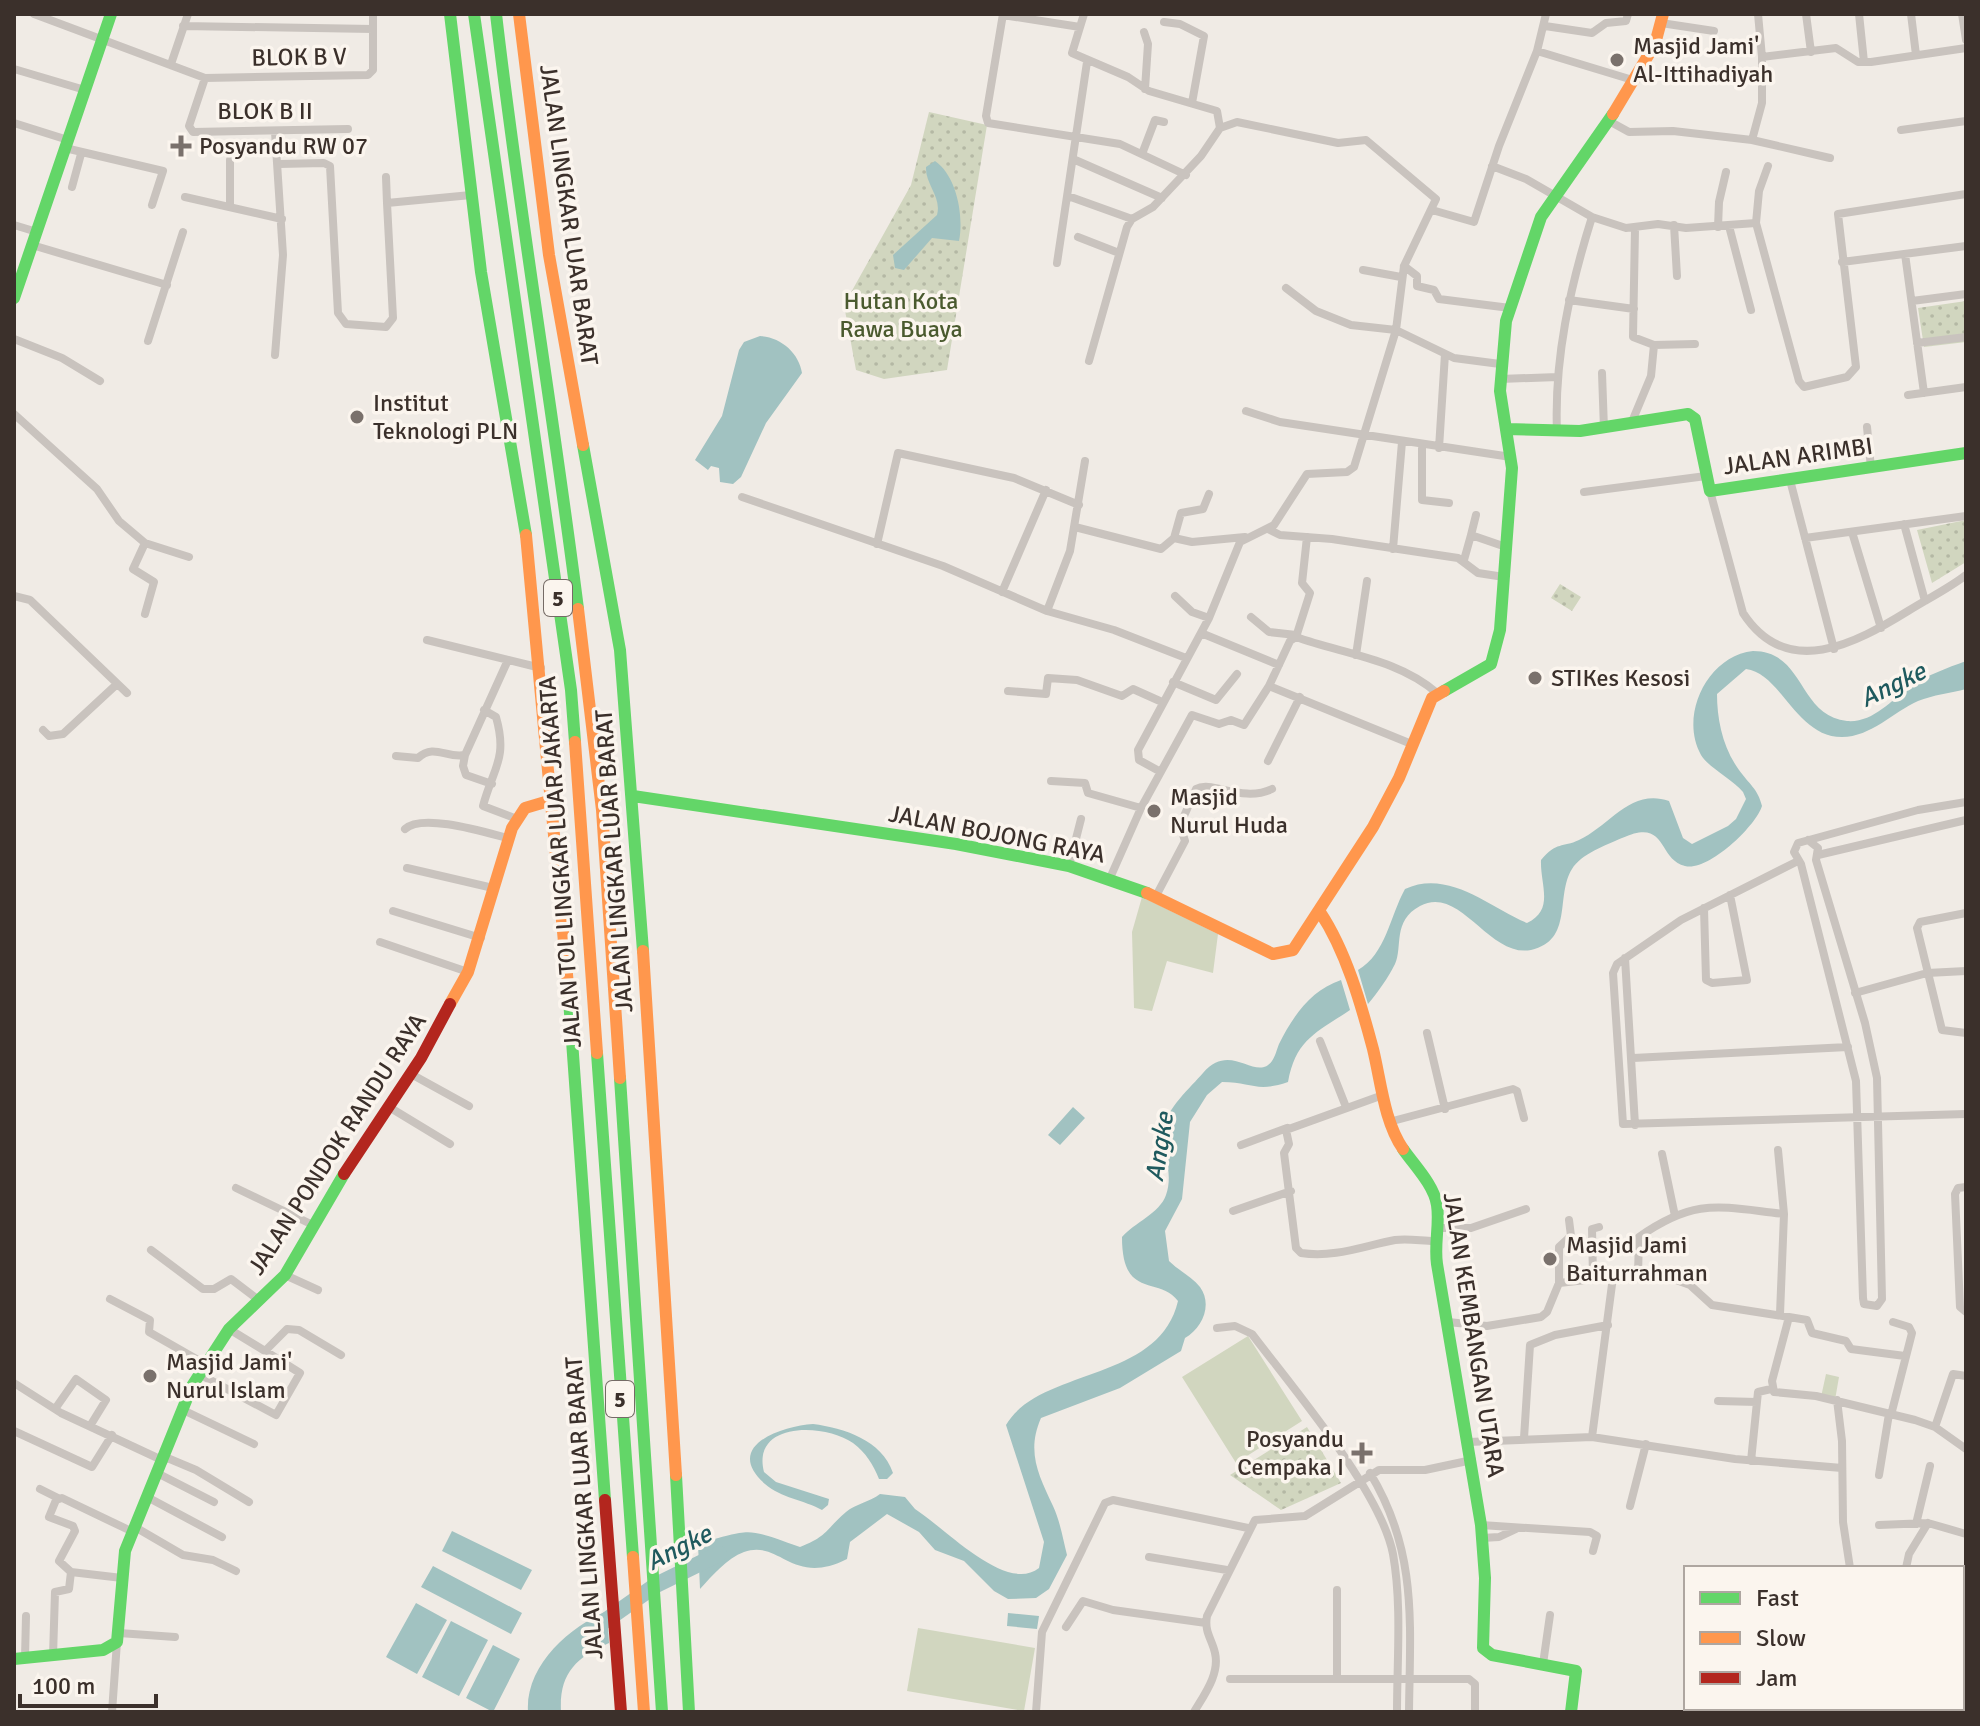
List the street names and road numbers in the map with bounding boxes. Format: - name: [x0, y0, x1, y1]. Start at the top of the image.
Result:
- street label: BLOK B V: [251, 41, 347, 73]
- street label: JALAN LINGKAR LUAR BARAT: [533, 63, 605, 368]
- street label: BLOK B II: [217, 96, 313, 126]
- street label: JALAN ARIMBI: [1721, 431, 1875, 481]
- road number: 5: [544, 580, 572, 616]
- street label: JALAN TOL LINGKAR LUAR JAKARTA: [532, 675, 588, 1049]
- street label: JALAN LINGKAR LUAR BARAT: [588, 708, 640, 1014]
- street label: JALAN BOJONG RAYA: [886, 798, 1108, 870]
- street label: JALAN PONDOK RANDU RAYA: [241, 1007, 433, 1280]
- street label: JALAN KEMBANGAN UTARA: [1437, 1190, 1511, 1480]
- street label: JALAN LINGKAR LUAR BARAT: [558, 1355, 610, 1661]
- road number: 5: [606, 1381, 634, 1417]

